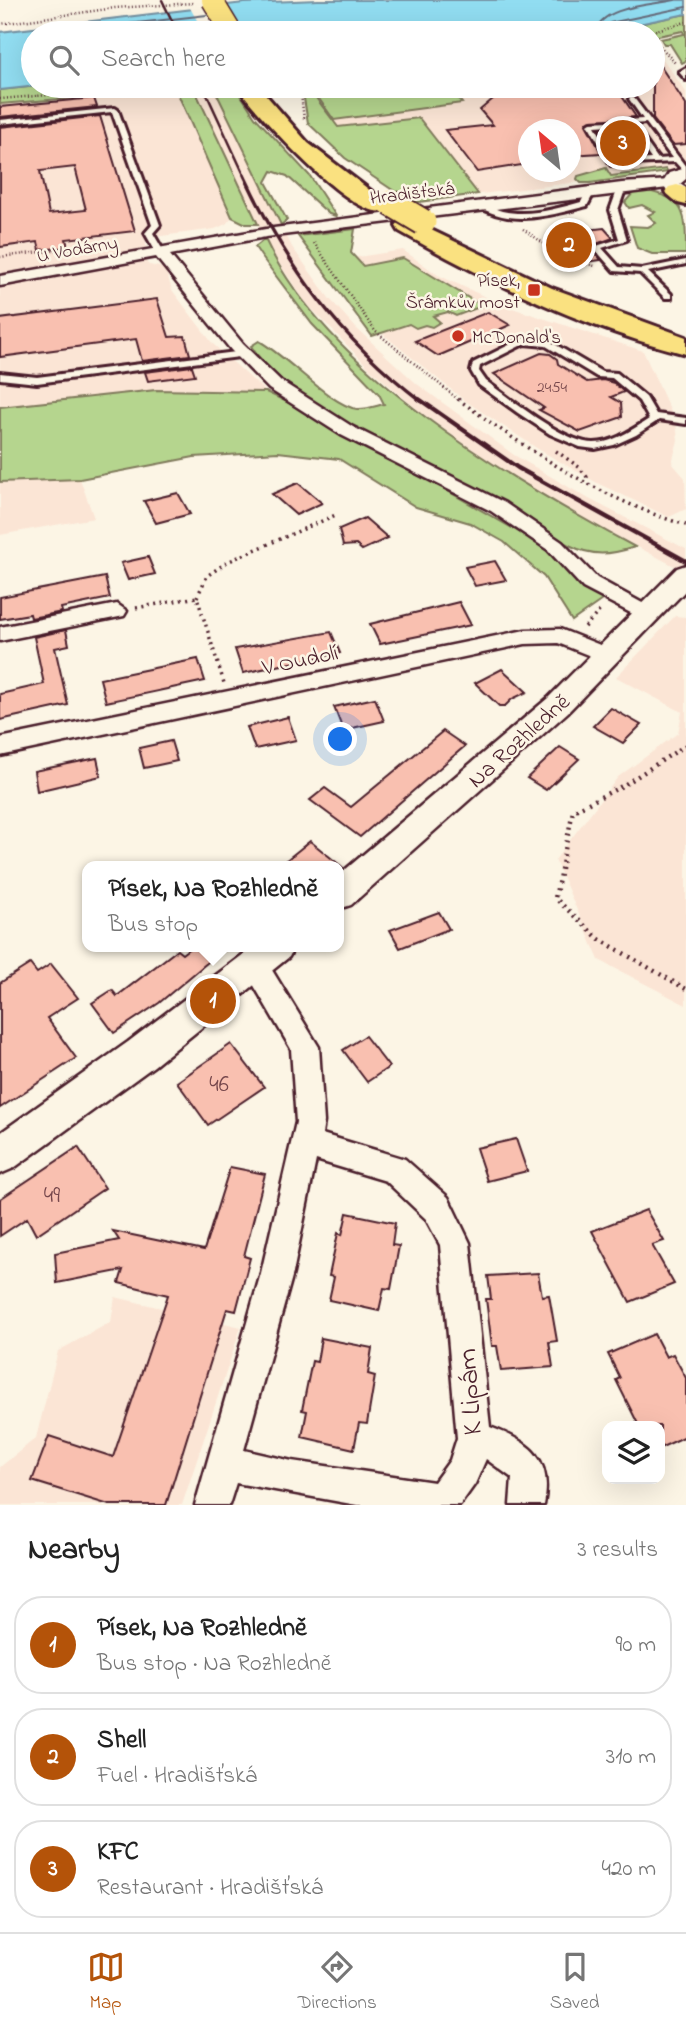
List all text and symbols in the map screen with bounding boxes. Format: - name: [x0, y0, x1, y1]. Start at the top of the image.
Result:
- search box: [21, 21, 665, 98]
- icon: search: [45, 41, 83, 79]
- text: Search here: [101, 41, 226, 79]
- pin: 3: [600, 117, 646, 169]
- north arrow: [518, 119, 581, 182]
- street label: Hradišťská: [368, 176, 456, 213]
- pin: 2: [546, 219, 592, 271]
- street label: U Vodárny: [35, 230, 120, 272]
- place label: Písek, Šrámkův most: [406, 268, 521, 317]
- marker: Písek, Šrámkův most: [526, 282, 542, 298]
- place label: McDonald's: [472, 325, 561, 352]
- marker: McDonald's: [450, 328, 466, 344]
- house number: 2454: [537, 376, 568, 400]
- street label: V Oudolí: [258, 637, 342, 686]
- street label: Na Rozhledně: [461, 686, 579, 797]
- your location: [323, 722, 357, 756]
- popup: [82, 861, 344, 952]
- text: Písek, Na Rozhledně: [108, 871, 318, 909]
- text: Bus stop: [108, 909, 198, 942]
- pin: 1: [190, 975, 236, 1027]
- house number: 46: [209, 1069, 229, 1102]
- house number: 49: [44, 1180, 60, 1213]
- street label: K Lipám: [448, 1347, 495, 1437]
- map controls: [602, 1421, 665, 1484]
- button: layers: [602, 1421, 665, 1484]
- text: Nearby: [28, 1529, 120, 1573]
- text: 3 results: [577, 1534, 658, 1567]
- text: Písek, Na Rozhledně: [97, 1610, 307, 1648]
- text: 1: [49, 1629, 57, 1662]
- text: 90 m: [616, 1629, 656, 1662]
- text: Bus stop · Na Rozhledně: [97, 1648, 331, 1681]
- text: Shell: [97, 1722, 146, 1760]
- text: 2: [47, 1741, 59, 1774]
- text: 310 m: [606, 1741, 656, 1774]
- text: Fuel · Hradišťská: [97, 1760, 257, 1793]
- text: KFC: [97, 1834, 139, 1872]
- text: 3: [48, 1853, 58, 1886]
- text: 420 m: [602, 1853, 656, 1886]
- text: Restaurant · Hradišťská: [97, 1872, 323, 1905]
- tab: Map: [87, 1948, 125, 2017]
- tab: Directions: [298, 1948, 377, 2017]
- tab: Saved: [550, 1948, 599, 2017]

